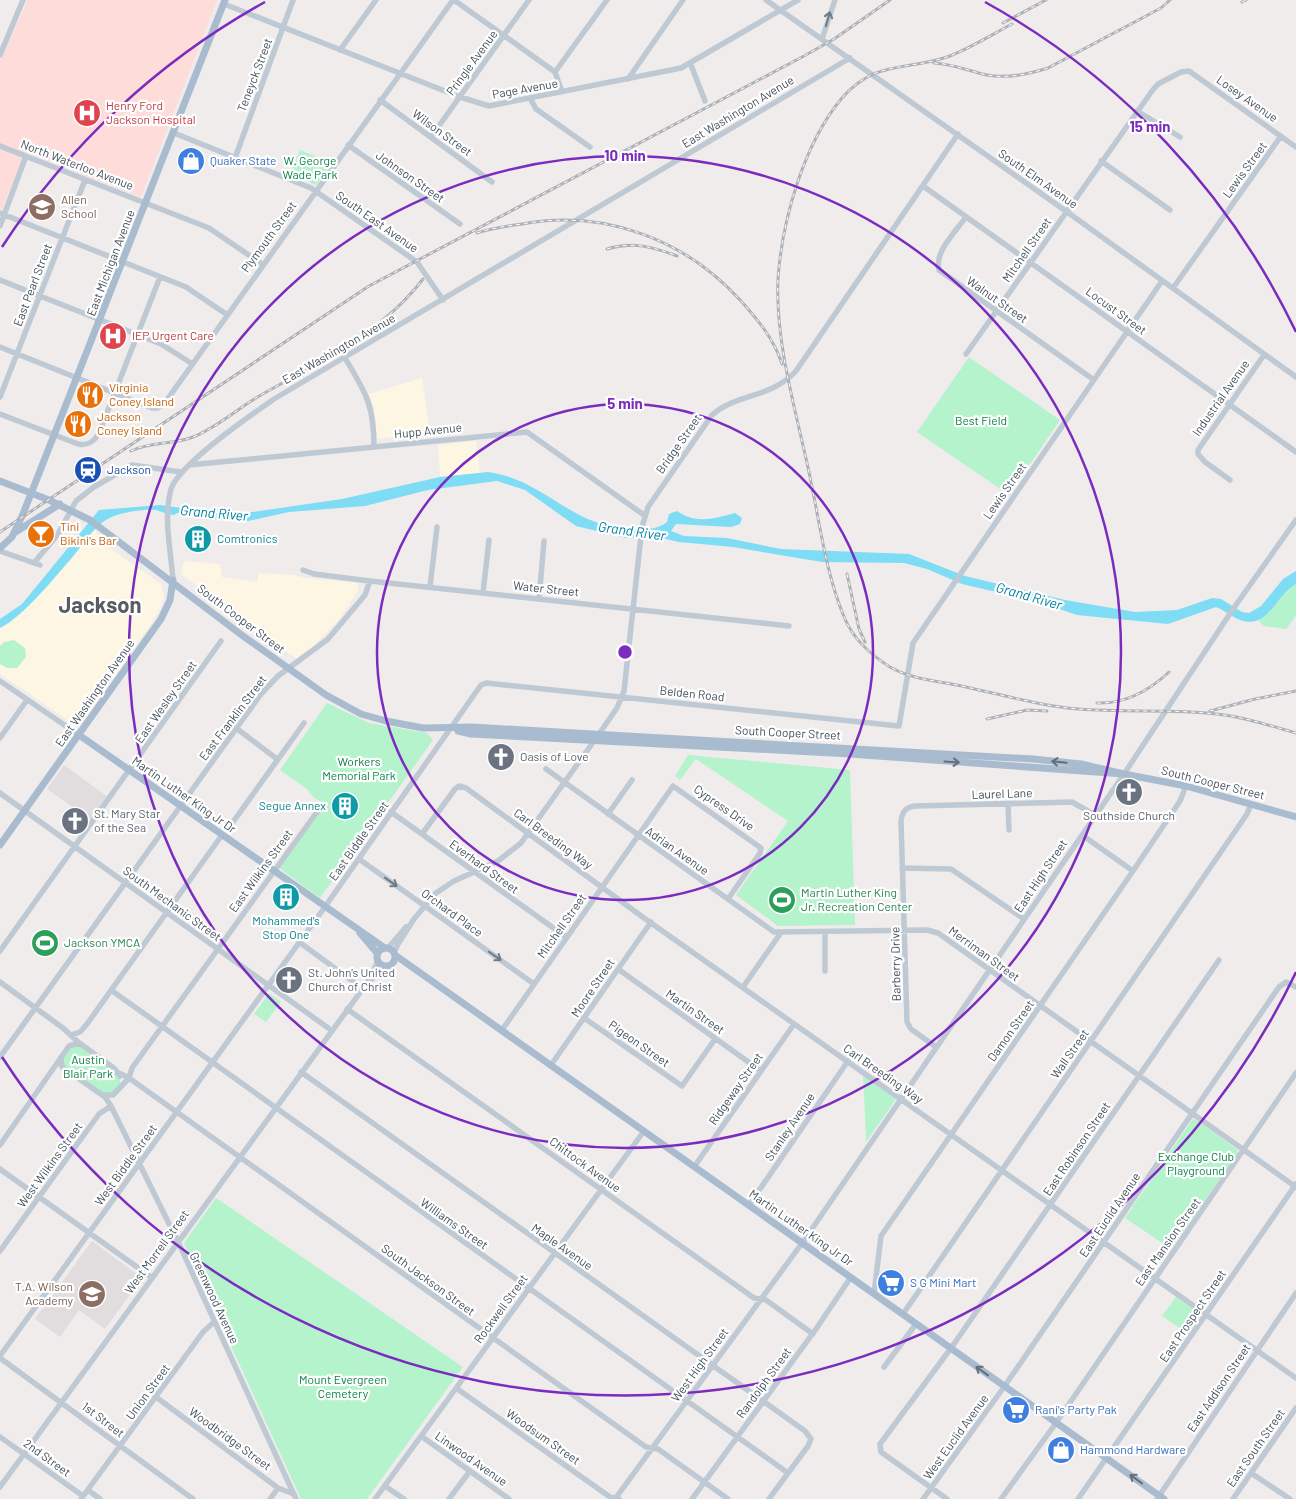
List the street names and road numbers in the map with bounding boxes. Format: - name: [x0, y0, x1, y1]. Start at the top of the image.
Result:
- street label: Pringle Avenue: [443, 27, 500, 98]
- street label: Teneyck Street: [234, 36, 275, 113]
- street label: East Washington Avenue: [679, 72, 796, 150]
- street label: Losey Avenue: [1214, 72, 1281, 124]
- street label: Page Avenue: [491, 75, 559, 101]
- street label: Wilson Street: [410, 106, 475, 159]
- street label: North Waterloo Avenue: [19, 136, 136, 192]
- street label: Lewis Street: [1219, 139, 1269, 200]
- street label: South Elm Avenue: [996, 146, 1081, 211]
- street label: Johnson Street: [374, 147, 447, 205]
- street label: South East Avenue: [334, 188, 421, 255]
- street label: Plymouth Street: [238, 198, 299, 275]
- street label: East Michigan Avenue: [83, 207, 137, 318]
- street label: Mitchell Street: [999, 214, 1054, 284]
- street label: East Pearl Street: [10, 241, 54, 328]
- street label: Walnut Street: [964, 273, 1031, 325]
- street label: Locust Street: [1084, 284, 1150, 337]
- street label: East Washington Avenue: [280, 310, 397, 386]
- street label: Industrial Avenue: [1189, 357, 1252, 438]
- street label: Bridge Street: [653, 411, 704, 476]
- street label: Hupp Avenue: [393, 419, 462, 441]
- street label: Lewis Street: [980, 460, 1029, 521]
- street label: Water Street: [512, 578, 580, 598]
- street label: South Cooper Street: [195, 581, 288, 656]
- street label: East Washington Avenue: [52, 636, 137, 749]
- street label: East Wesley Street: [131, 657, 199, 745]
- street label: East Franklin Street: [196, 672, 269, 763]
- street label: Belden Road: [659, 683, 725, 703]
- street label: South Cooper Street: [735, 722, 841, 742]
- street label: Martin Luther King Jr Dr: [130, 753, 240, 836]
- street label: South Cooper Street: [1160, 762, 1266, 802]
- street label: Cypress Drive: [692, 781, 757, 833]
- street label: Laurel Lane: [971, 785, 1033, 801]
- street label: East Biddle Street: [326, 798, 391, 883]
- street label: Carl Breeding Way: [511, 805, 596, 872]
- street label: Adrian Avenue: [643, 823, 712, 877]
- street label: East Wilkins Street: [226, 826, 295, 914]
- street label: Everhard Street: [447, 836, 522, 896]
- street label: East High Street: [1011, 836, 1070, 915]
- street label: South Mechanic Street: [121, 863, 224, 944]
- street label: Orchard Place: [419, 885, 486, 939]
- street label: Mitchell Street: [534, 890, 589, 960]
- street label: Merriman Street: [946, 923, 1023, 984]
- street label: Barberry Drive: [887, 927, 903, 1001]
- street label: Moore Street: [567, 956, 617, 1019]
- street label: Martin Street: [664, 986, 728, 1037]
- street label: Damon Street: [984, 997, 1036, 1064]
- street label: Pigeon Street: [606, 1017, 673, 1069]
- street label: Wall Street: [1047, 1026, 1091, 1081]
- street label: Carl Breeding Way: [841, 1041, 926, 1106]
- street label: Ridgeway Street: [705, 1050, 765, 1127]
- street label: Stanley Avenue: [761, 1090, 817, 1163]
- street label: East Robinson Street: [1040, 1099, 1113, 1198]
- street label: West Wilkins Street: [14, 1119, 85, 1210]
- street label: West Biddle Street: [91, 1121, 159, 1208]
- street label: Chittock Avenue: [547, 1134, 624, 1195]
- street label: East Euclid Avenue: [1076, 1170, 1143, 1259]
- street label: Martin Luther King Jr Dr: [747, 1186, 857, 1269]
- street label: Williams Street: [418, 1195, 491, 1252]
- street label: East Mansion Street: [1132, 1195, 1203, 1288]
- street label: West Morrell Street: [121, 1207, 191, 1296]
- street label: Maple Avenue: [529, 1220, 596, 1272]
- street label: South Jackson Street: [379, 1240, 478, 1318]
- street label: Greenwood Avenue: [188, 1250, 242, 1346]
- street label: East Prospect Street: [1156, 1267, 1228, 1364]
- street label: Rockwell Street: [471, 1271, 530, 1346]
- street label: West High Street: [668, 1325, 731, 1404]
- street label: East Addison Street: [1184, 1341, 1253, 1434]
- street label: Randolph Street: [733, 1344, 794, 1420]
- street label: Union Street: [122, 1361, 172, 1422]
- street label: West Euclid Avenue: [920, 1391, 991, 1482]
- street label: 1st Street: [80, 1399, 128, 1440]
- street label: Woodbridge Street: [187, 1404, 274, 1473]
- street label: Woodsum Street: [504, 1406, 583, 1467]
- street label: East South Street: [1223, 1406, 1287, 1489]
- street label: Linwood Avenue: [433, 1428, 510, 1488]
- street label: 2nd Street: [21, 1436, 74, 1479]

